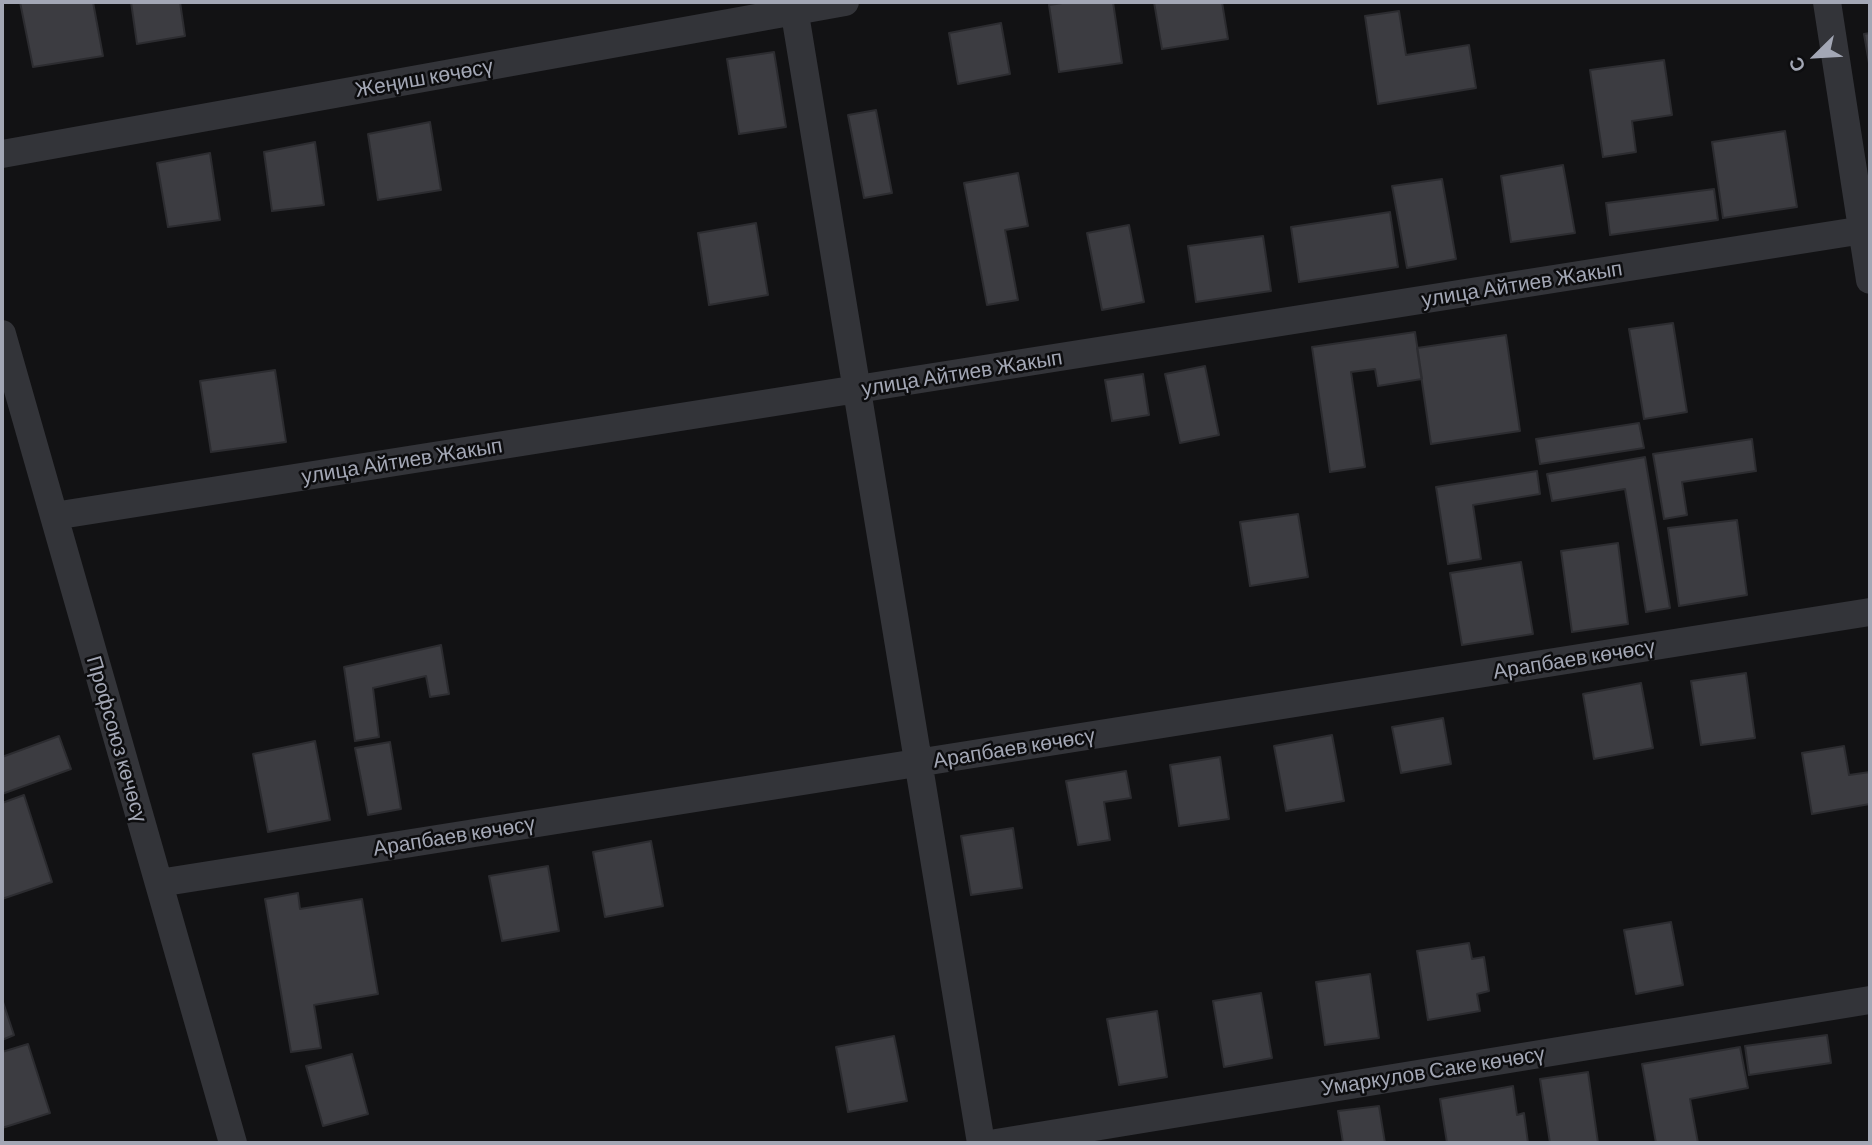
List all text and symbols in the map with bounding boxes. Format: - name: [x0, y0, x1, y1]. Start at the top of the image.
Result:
- north arrow: [1781, 21, 1851, 91]
- street label: Жеңиш көчөсү: [353, 53, 495, 103]
- text: С: [1783, 54, 1810, 76]
- street label: улица Айтиев Жакып: [1420, 256, 1624, 312]
- street label: улица Айтиев Жакып: [860, 345, 1064, 401]
- street label: улица Айтиев Жакып: [300, 433, 504, 489]
- street label: Арапбаев көчөсү: [1491, 634, 1657, 684]
- street label: Профсоюз көчөсү: [81, 653, 153, 825]
- street label: Арапбаев көчөсү: [931, 723, 1097, 773]
- street label: Арапбаев көчөсү: [371, 811, 537, 861]
- street label: Умаркулов Саке көчөсү: [1319, 1041, 1547, 1101]

